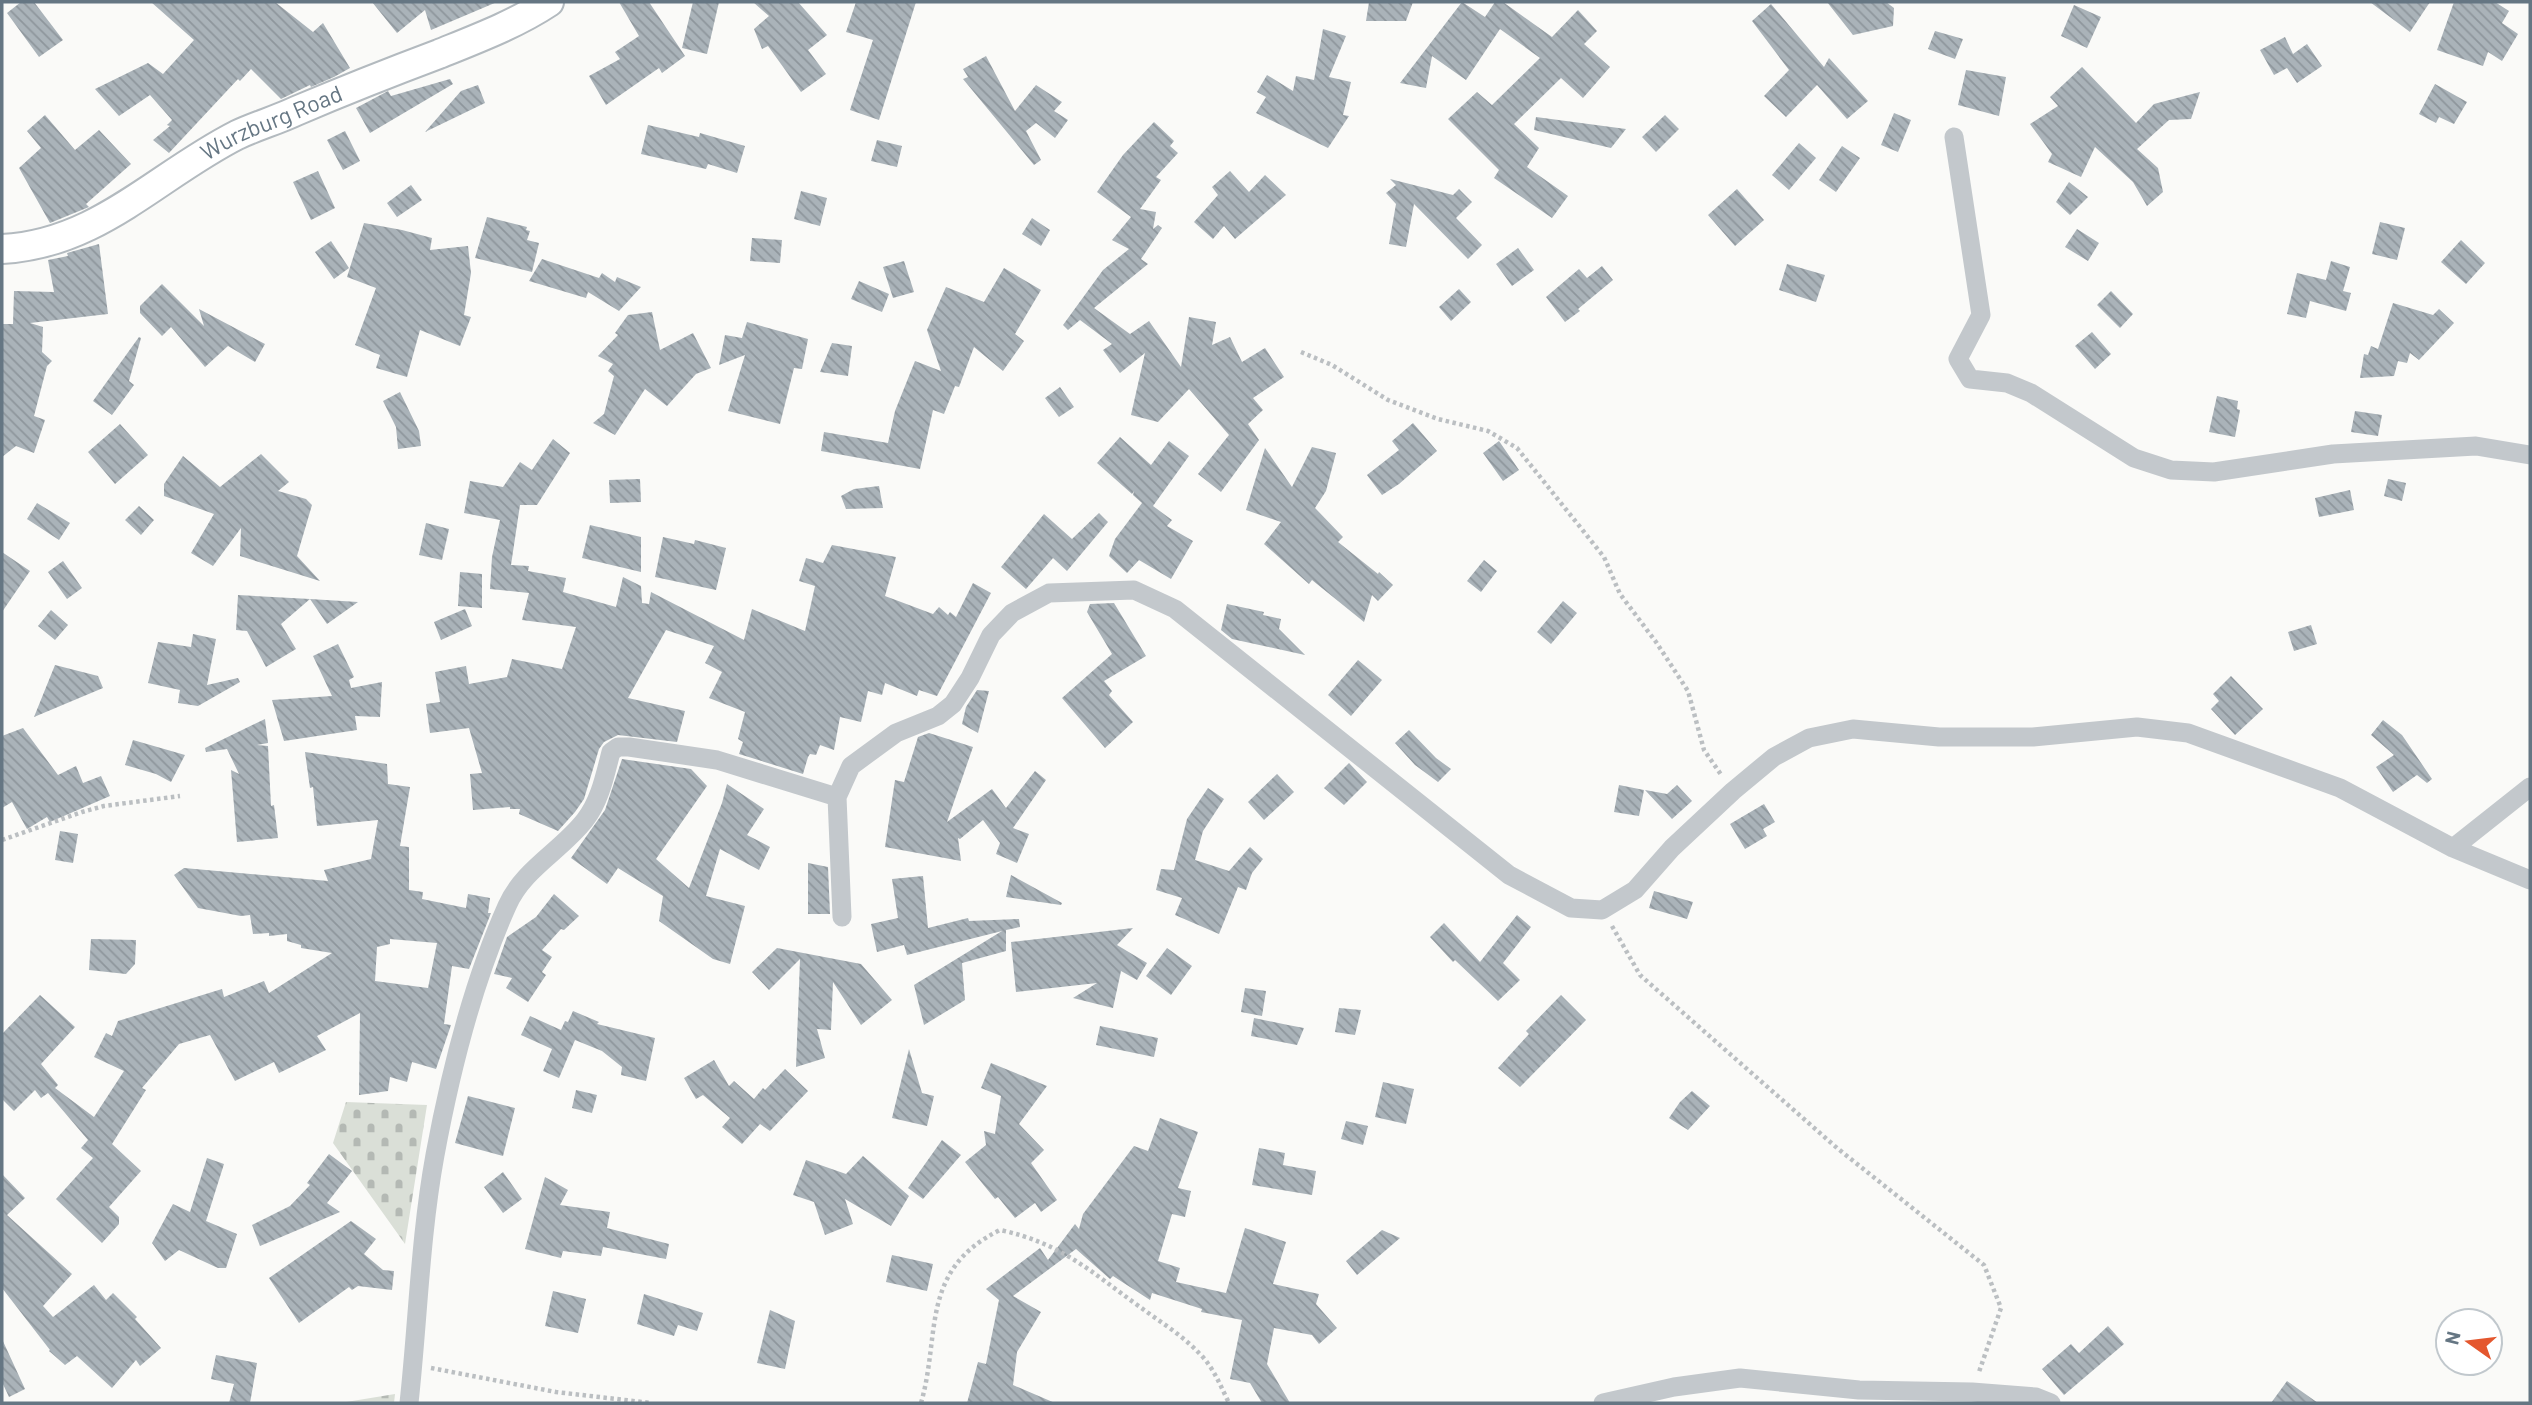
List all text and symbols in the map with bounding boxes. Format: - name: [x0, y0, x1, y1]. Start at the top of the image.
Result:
- street label: Wurzburg Road: [195, 78, 346, 165]
- north arrow: [2434, 1307, 2504, 1377]
- text: N: [2439, 1329, 2465, 1347]

